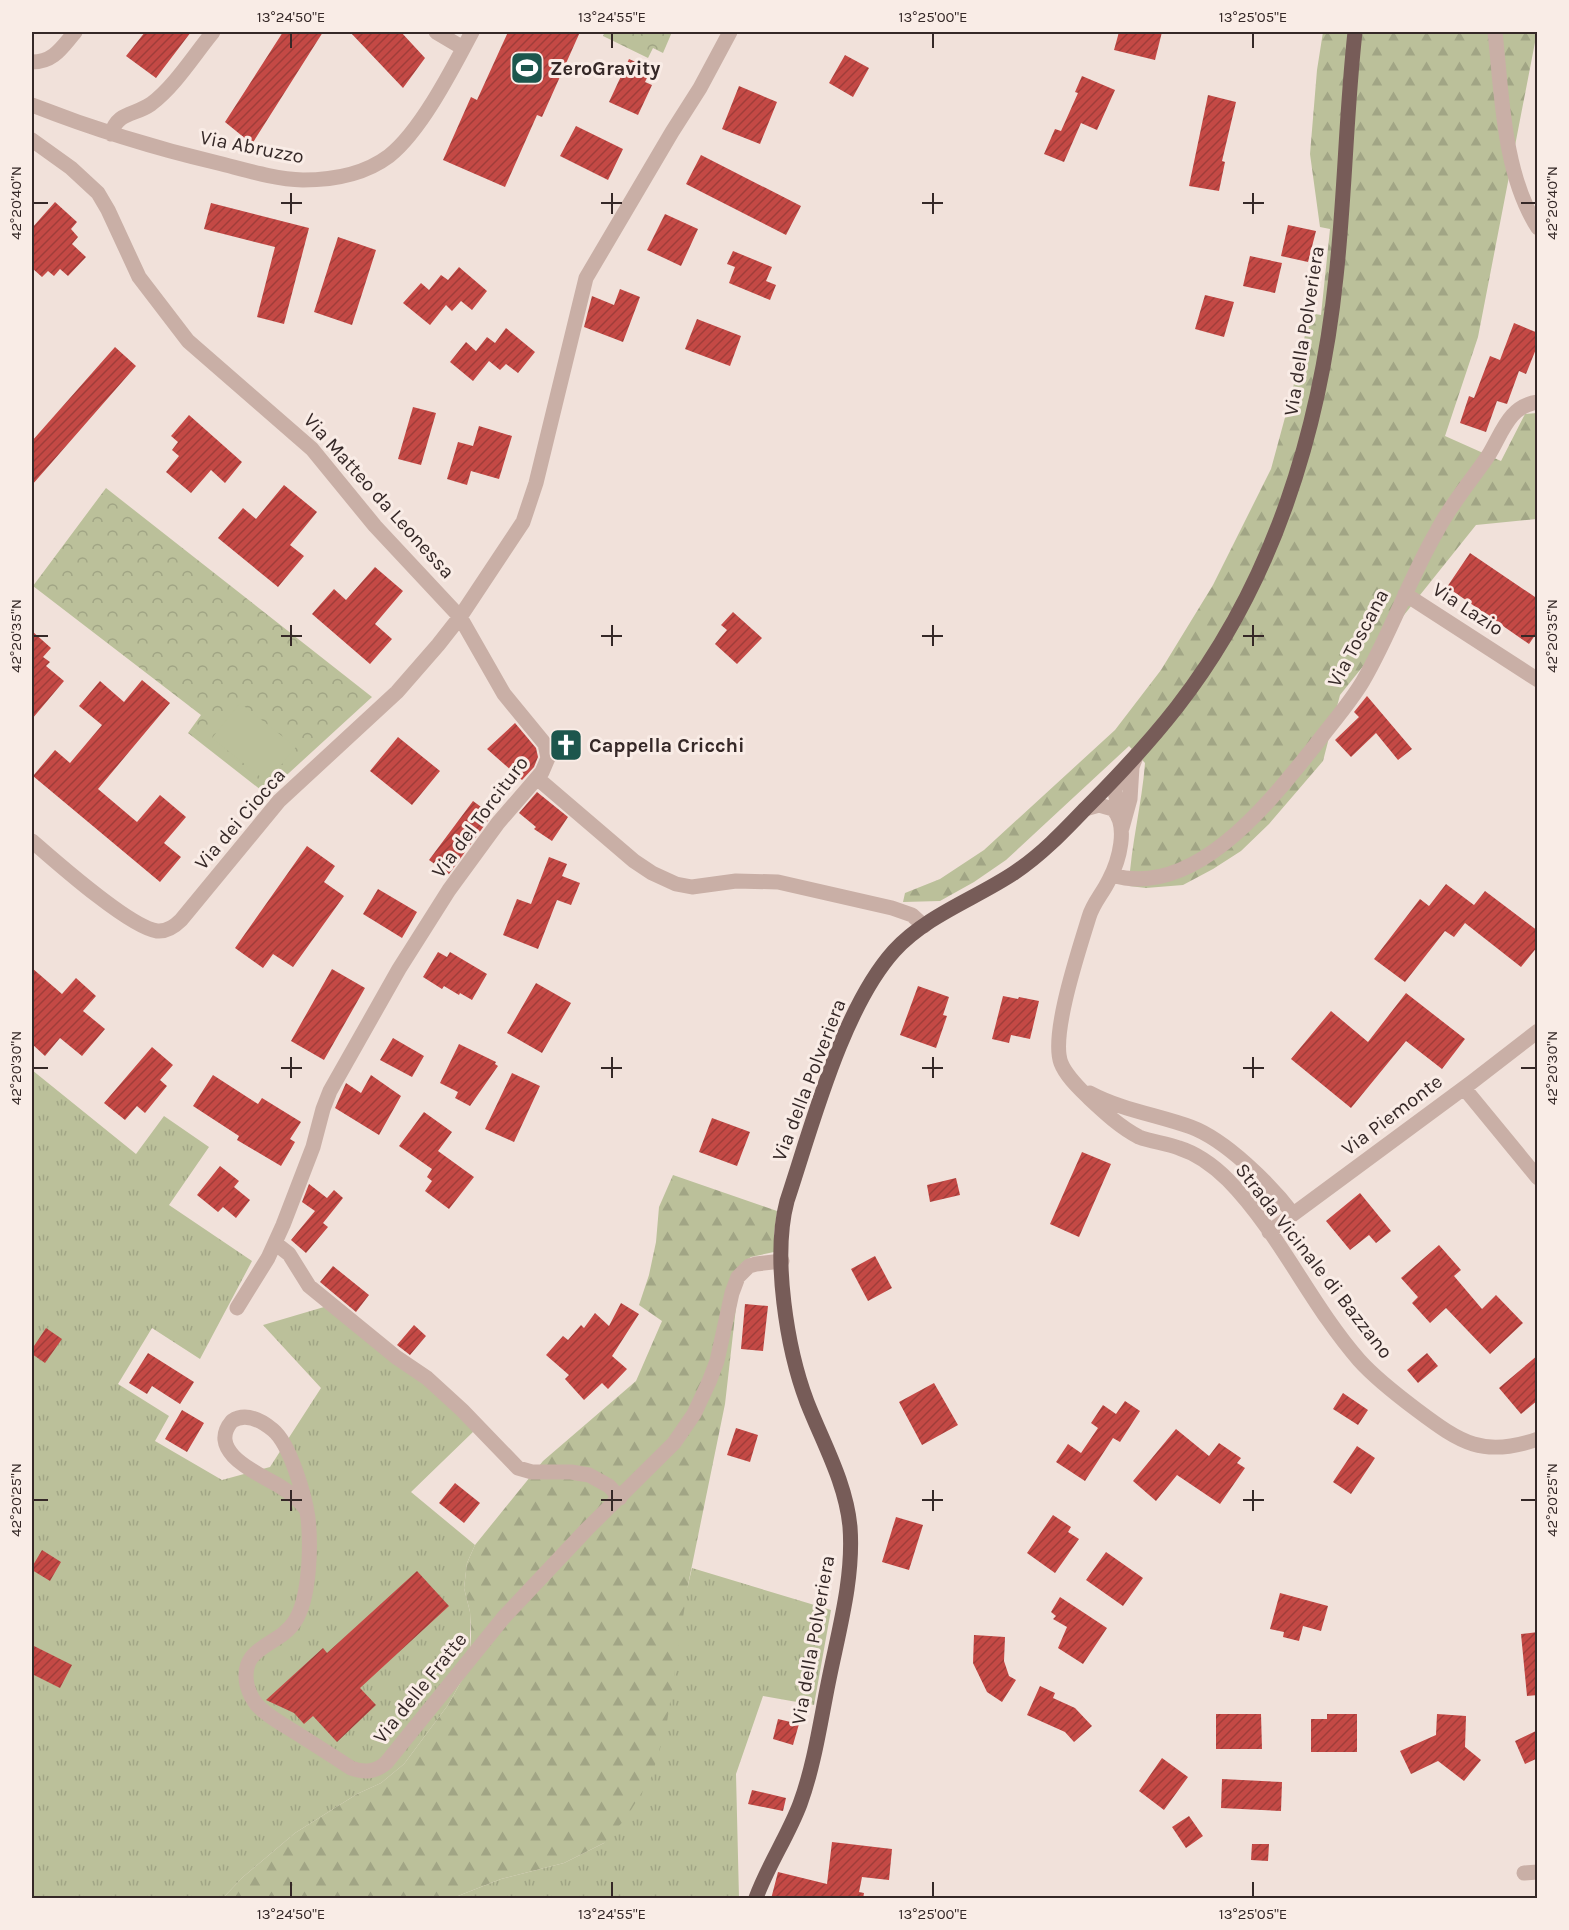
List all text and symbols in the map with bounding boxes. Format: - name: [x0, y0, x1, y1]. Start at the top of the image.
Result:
- text: 13°24'50"E: [257, 8, 325, 26]
- text: 13°24'55"E: [578, 8, 646, 26]
- text: 13°25'00"E: [899, 8, 967, 26]
- text: 13°25'05"E: [1219, 8, 1287, 26]
- sports icon: ZeroGravity: [509, 50, 545, 86]
- place label: ZeroGravity: [550, 57, 660, 80]
- street label: Via Abruzzo: [198, 126, 306, 168]
- text: 42°20'40"N: [7, 166, 25, 240]
- text: 42°20'40"N: [1543, 166, 1561, 240]
- street label: Via della Polveriera: [1279, 244, 1329, 418]
- street label: Via Matteo da Leonessa: [299, 409, 459, 583]
- street label: Via Lazio: [1428, 578, 1508, 640]
- street label: Via Toscana: [1323, 585, 1393, 691]
- text: 42°20'35"N: [7, 599, 25, 673]
- text: 42°20'35"N: [1543, 599, 1561, 673]
- church icon: Cappella Cricchi: [548, 727, 584, 763]
- place label: Cappella Cricchi: [589, 734, 745, 757]
- street label: Via del Torcituro: [427, 752, 533, 882]
- street label: Via dei Ciocca: [190, 764, 290, 874]
- street label: Via della Polveriera: [768, 996, 850, 1164]
- text: 42°20'30"N: [7, 1031, 25, 1105]
- text: 42°20'30"N: [1543, 1031, 1561, 1105]
- street label: Via Piemonte: [1337, 1070, 1447, 1160]
- street label: Strada Vicinale di Bazzano: [1231, 1159, 1397, 1363]
- text: 42°20'25"N: [7, 1463, 25, 1537]
- text: 42°20'25"N: [1543, 1463, 1561, 1537]
- street label: Via della Polveriera: [787, 1553, 839, 1727]
- street label: Via delle Fratte: [368, 1628, 472, 1748]
- text: 13°24'50"E: [257, 1905, 325, 1923]
- text: 13°24'55"E: [578, 1905, 646, 1923]
- text: 13°25'00"E: [899, 1905, 967, 1923]
- text: 13°25'05"E: [1219, 1905, 1287, 1923]

